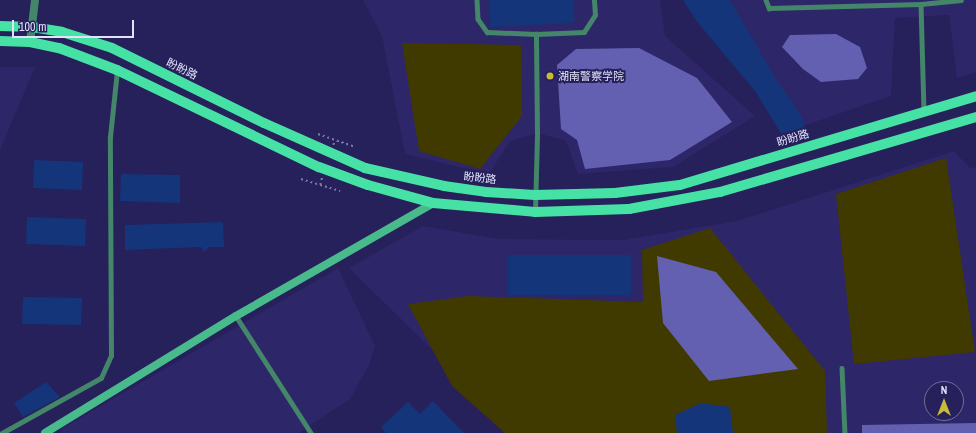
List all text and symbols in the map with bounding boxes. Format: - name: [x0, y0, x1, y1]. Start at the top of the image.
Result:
- scale bar: [14, 12, 136, 38]
- text: 100 m: [19, 19, 46, 35]
- street label: 盼盼路: [164, 56, 200, 82]
- place label: 湖南警察学院: [558, 69, 624, 83]
- marker: 湖南警察学院: [545, 71, 555, 81]
- street label: 盼盼路: [775, 127, 811, 149]
- street label: 盼盼路: [463, 170, 497, 186]
- north arrow: [924, 381, 964, 421]
- text: N: [941, 383, 947, 397]

